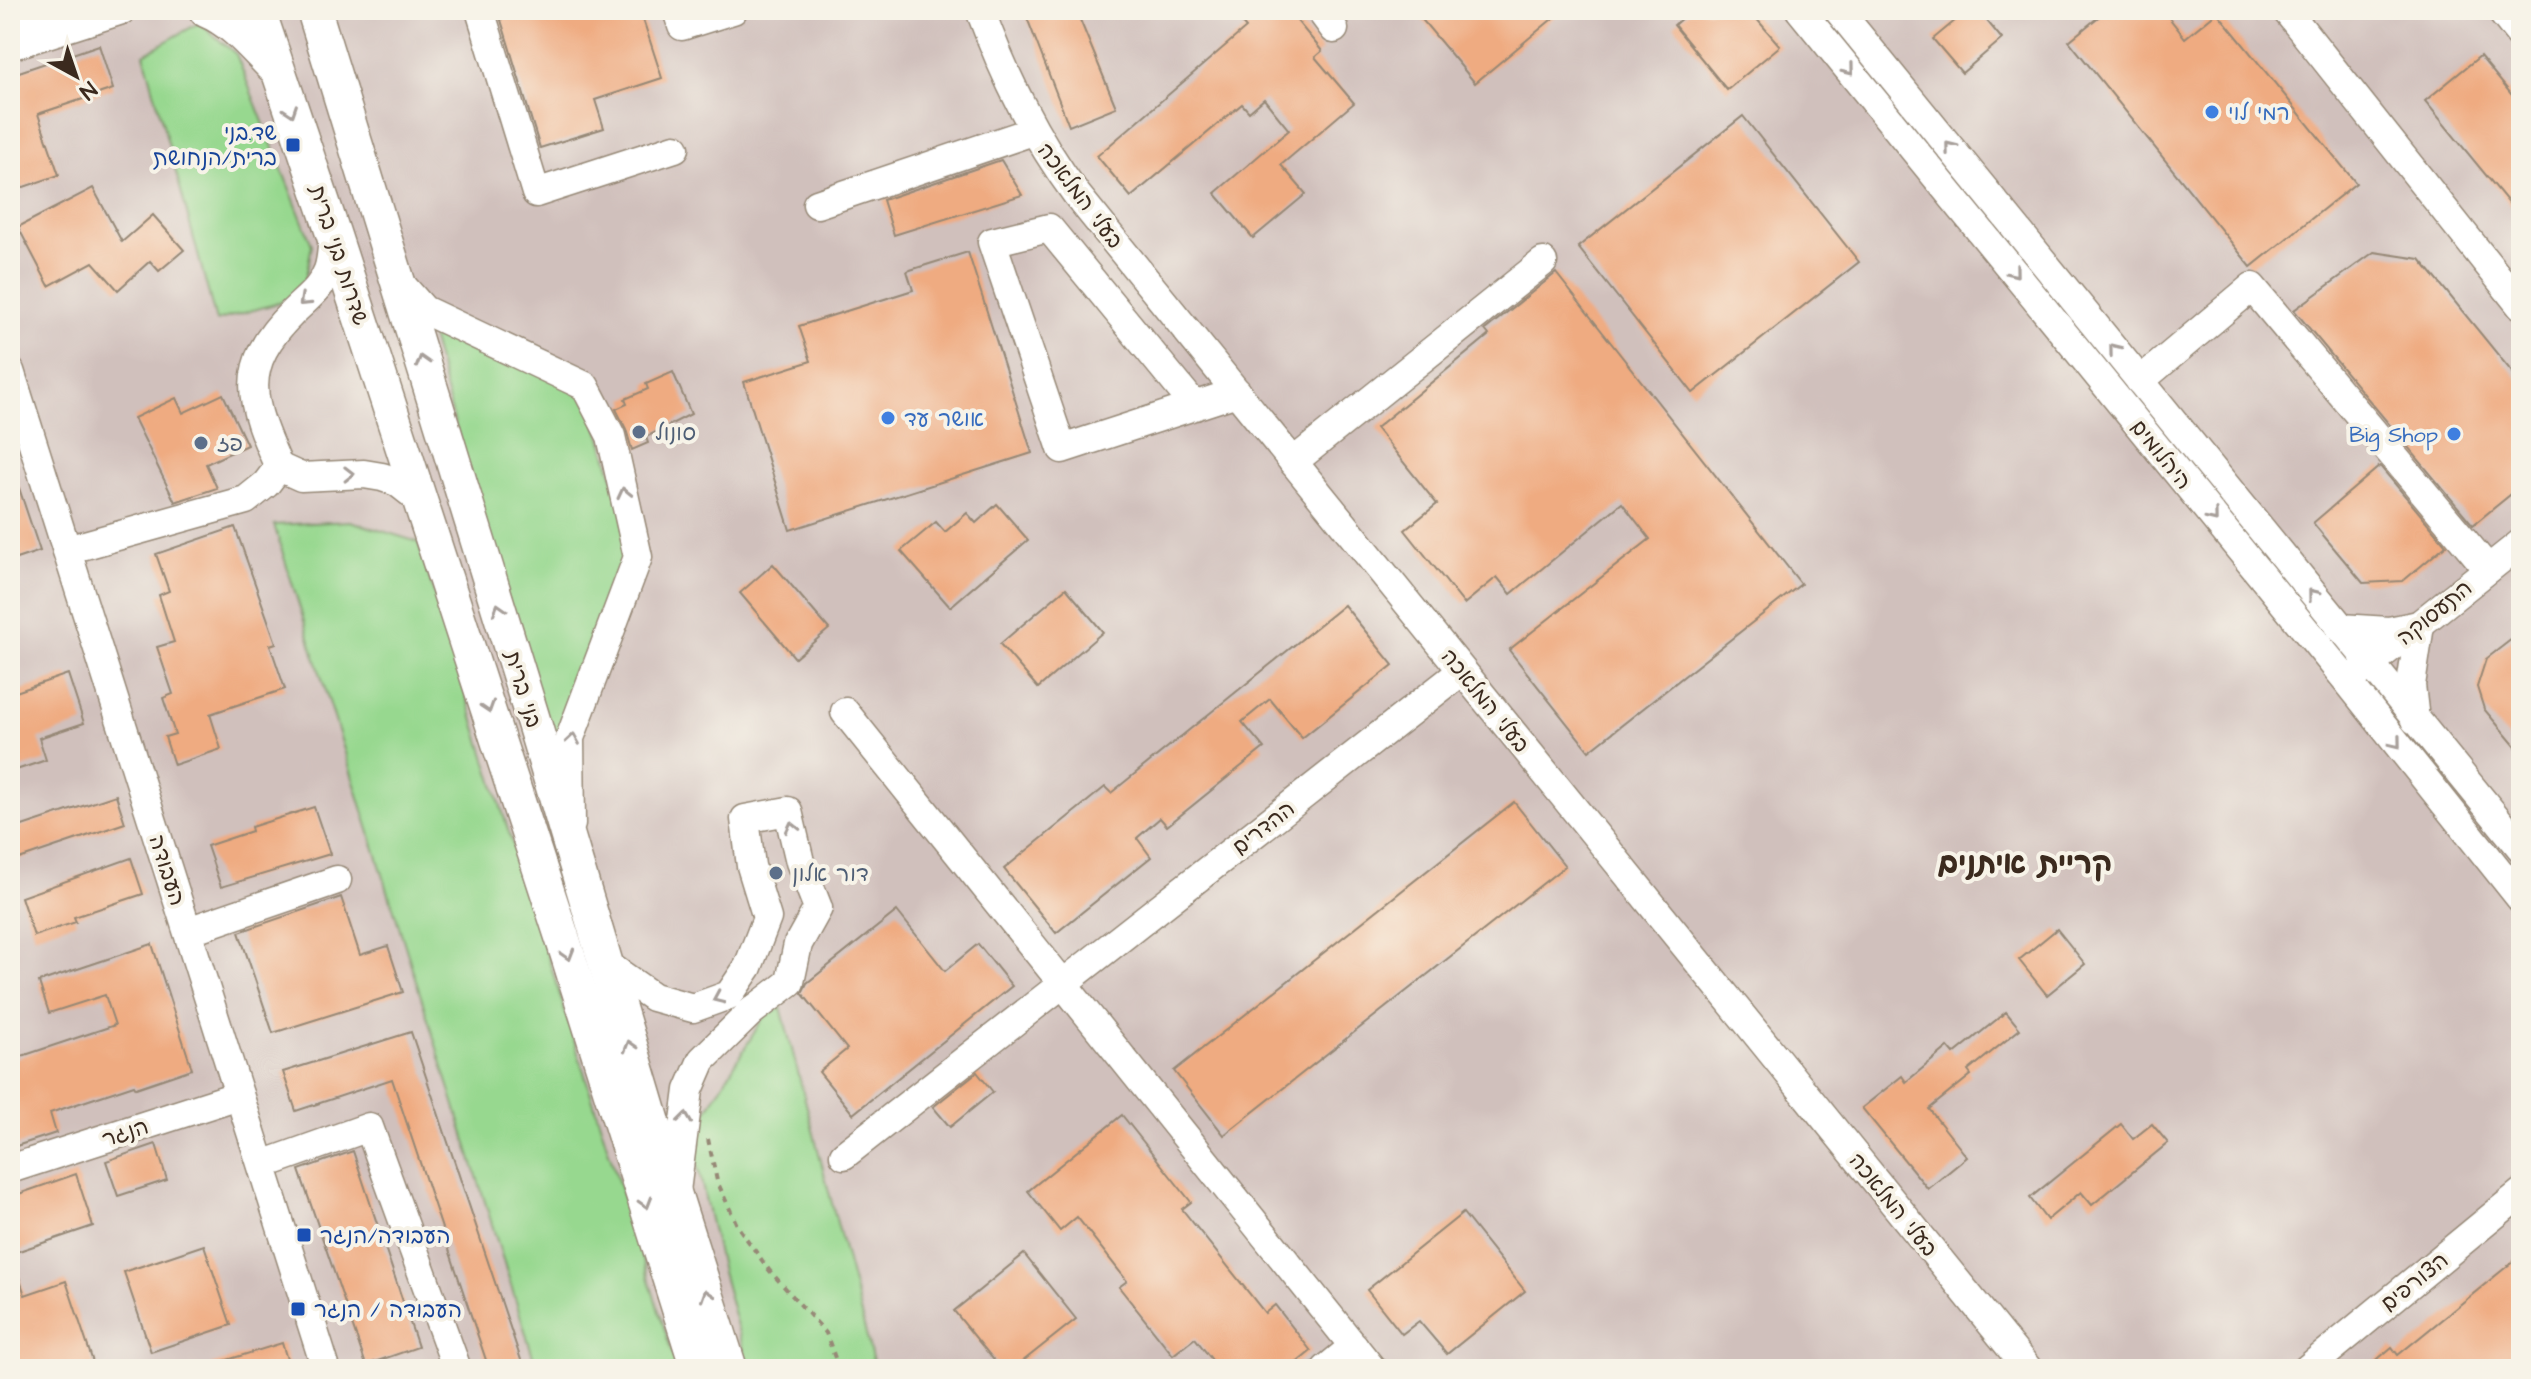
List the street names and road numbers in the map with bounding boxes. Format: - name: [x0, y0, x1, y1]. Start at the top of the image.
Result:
- street label: בעלי המלאכה: [1030, 136, 1130, 255]
- street label: שדרות בני ברית: [301, 181, 376, 329]
- street label: היהלומים: [2123, 413, 2199, 497]
- street label: התעסוקה: [2391, 573, 2479, 653]
- street label: בעלי המלאכה: [1433, 642, 1536, 759]
- street label: בני ברית: [496, 646, 549, 731]
- street label: ההדרים: [1226, 794, 1302, 863]
- street label: העבודה: [141, 831, 193, 910]
- street label: הנגר: [98, 1111, 153, 1156]
- street label: בעלי המלאכה: [1841, 1146, 1944, 1263]
- street label: הצורפים: [2375, 1245, 2455, 1319]

